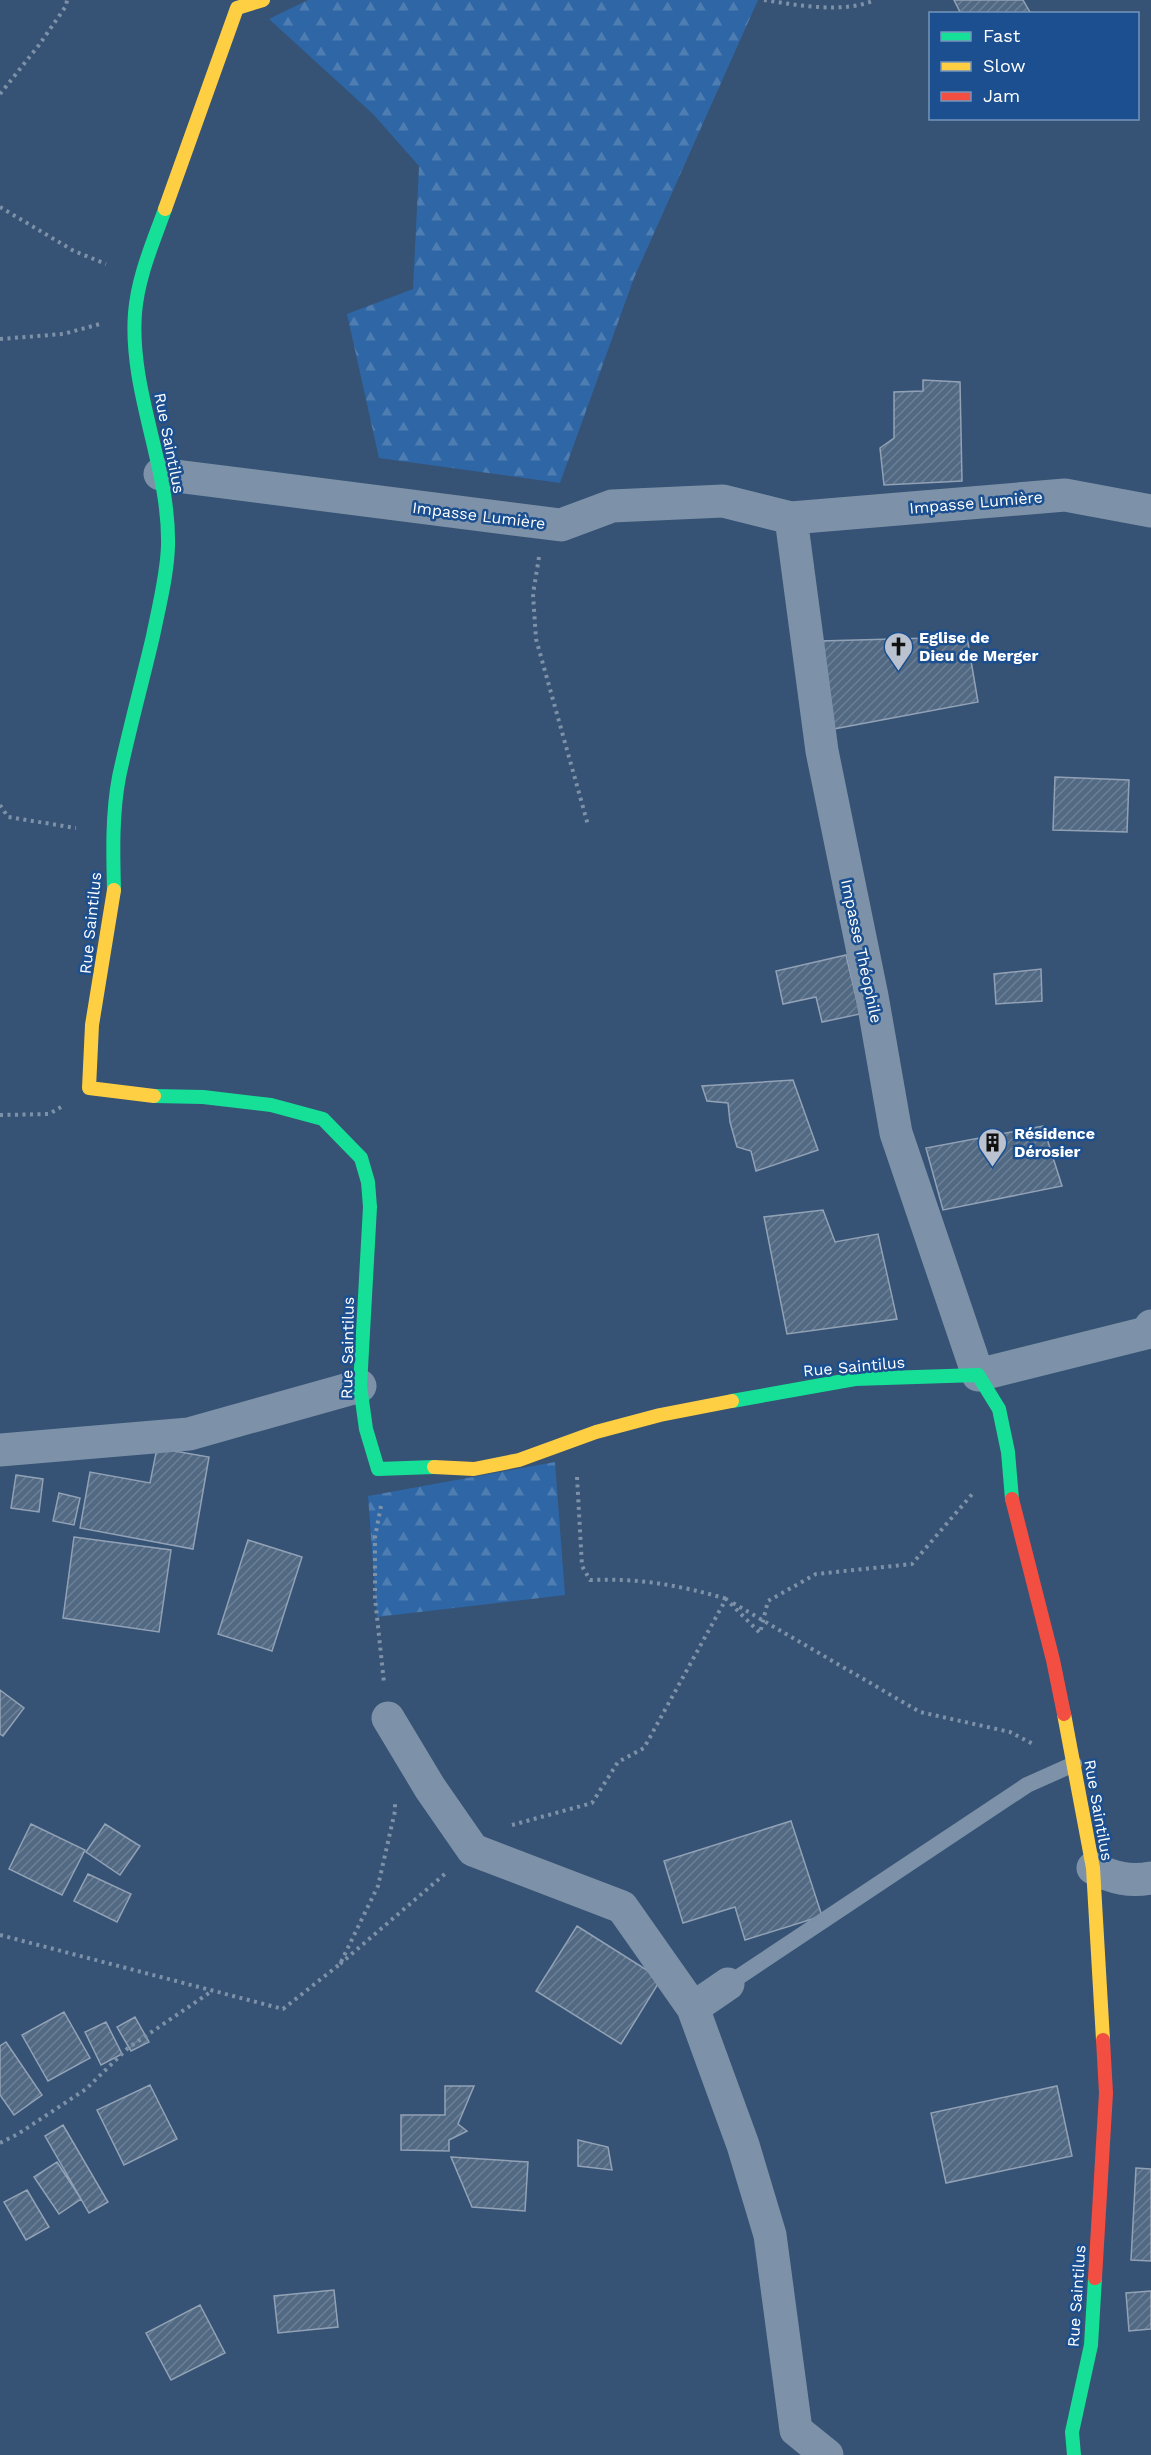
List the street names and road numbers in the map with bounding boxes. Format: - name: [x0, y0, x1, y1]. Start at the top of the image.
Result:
- street label: Rue Saintilus: [150, 391, 189, 495]
- street label: Impasse Lumière: [908, 487, 1044, 518]
- street label: Impasse Lumière: [411, 498, 547, 533]
- street label: Rue Saintilus: [76, 871, 105, 975]
- street label: Impasse Théophile: [837, 877, 886, 1025]
- street label: Rue Saintilus: [337, 1297, 358, 1399]
- street label: Rue Saintilus: [802, 1353, 906, 1380]
- street label: Rue Saintilus: [1080, 1758, 1117, 1862]
- street label: Rue Saintilus: [1063, 2244, 1090, 2348]

